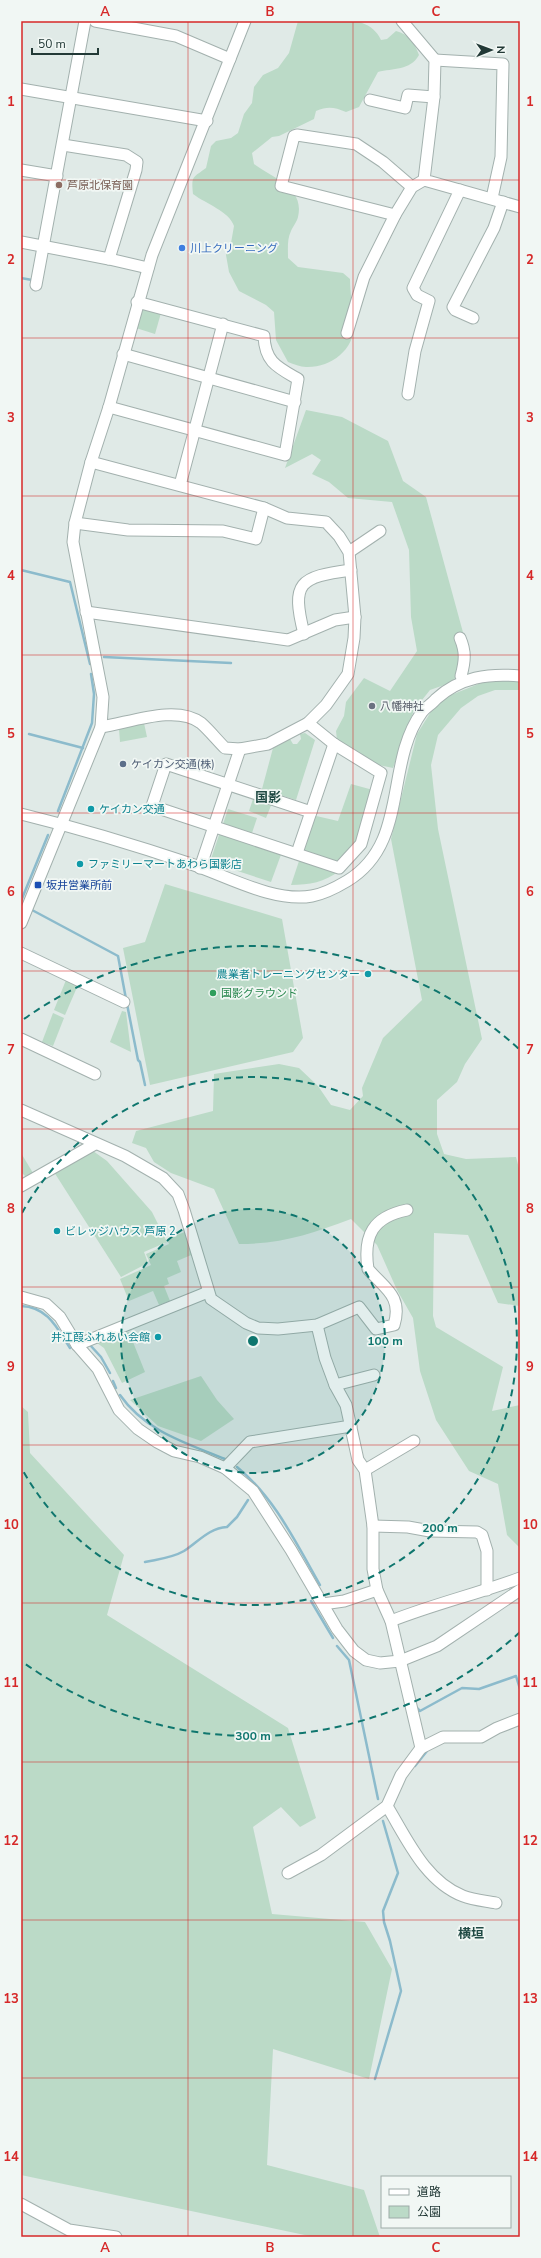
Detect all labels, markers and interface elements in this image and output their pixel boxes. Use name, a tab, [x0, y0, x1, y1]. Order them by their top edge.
text: A	[100, 3, 110, 21]
text: B	[266, 3, 275, 21]
text: C	[432, 3, 441, 21]
scale bar	[32, 30, 98, 56]
north arrow	[471, 30, 511, 70]
text: 50 m	[38, 36, 66, 52]
text: N	[493, 46, 508, 54]
text: 1	[7, 93, 15, 111]
text: 1	[526, 93, 534, 111]
place label: 芦原北保育園	[67, 178, 133, 193]
marker: 芦原北保育園	[54, 180, 64, 190]
place label: 川上クリーニング	[190, 241, 278, 256]
marker: 川上クリーニング	[177, 243, 187, 253]
text: 2	[7, 251, 15, 269]
text: 2	[526, 251, 534, 269]
text: 3	[7, 409, 15, 427]
text: 3	[526, 409, 534, 427]
text: 4	[7, 567, 15, 585]
text: 4	[526, 567, 534, 585]
place label: 八幡神社	[380, 699, 424, 714]
marker: 八幡神社	[367, 701, 377, 711]
text: 5	[7, 725, 15, 743]
text: 5	[526, 725, 534, 743]
place label: ケイカン交通(株)	[131, 757, 215, 772]
marker: ケイカン交通(株)	[118, 759, 128, 769]
district label: 国影	[255, 789, 281, 807]
place label: ケイカン交通	[99, 802, 165, 817]
marker: ケイカン交通	[86, 804, 96, 814]
place label: ファミリーマートあわら国影店	[88, 857, 242, 872]
marker: ファミリーマートあわら国影店	[75, 859, 85, 869]
place label: 坂井営業所前	[46, 878, 112, 893]
marker: 坂井営業所前	[33, 880, 43, 890]
text: 6	[7, 883, 15, 901]
text: 6	[526, 883, 534, 901]
place label: 農業者トレーニングセンター	[217, 967, 360, 982]
marker: 農業者トレーニングセンター	[363, 969, 373, 979]
place label: 国影グラウンド	[221, 986, 298, 1001]
marker: 国影グラウンド	[208, 988, 218, 998]
text: 7	[7, 1041, 15, 1059]
text: 7	[526, 1041, 534, 1059]
text: 8	[7, 1200, 15, 1218]
text: 8	[526, 1200, 534, 1218]
place label: ビレッジハウス 芦原 2	[65, 1224, 176, 1239]
marker: ビレッジハウス 芦原 2	[52, 1226, 62, 1236]
place label: 井江葭ふれあい会館	[51, 1330, 150, 1345]
marker: 井江葭ふれあい会館	[153, 1332, 163, 1342]
text: 100 m	[367, 1333, 403, 1349]
centre of rings	[246, 1334, 260, 1348]
text: 9	[7, 1358, 15, 1376]
text: 9	[526, 1358, 534, 1376]
text: 10	[3, 1516, 19, 1534]
text: 10	[522, 1516, 538, 1534]
text: 200 m	[422, 1520, 458, 1536]
text: 11	[3, 1674, 19, 1692]
text: 11	[522, 1674, 538, 1692]
text: 300 m	[235, 1728, 271, 1744]
text: 12	[3, 1832, 19, 1850]
text: 12	[522, 1832, 538, 1850]
district label: 横垣	[458, 1925, 484, 1943]
text: 13	[3, 1990, 19, 2008]
text: 13	[522, 1990, 538, 2008]
text: 14	[3, 2148, 19, 2166]
text: 14	[522, 2148, 538, 2166]
legend	[381, 2176, 511, 2228]
text: 道路	[417, 2184, 441, 2200]
text: 公園	[417, 2204, 441, 2220]
text: A	[100, 2239, 110, 2257]
text: B	[266, 2239, 275, 2257]
text: C	[432, 2239, 441, 2257]

